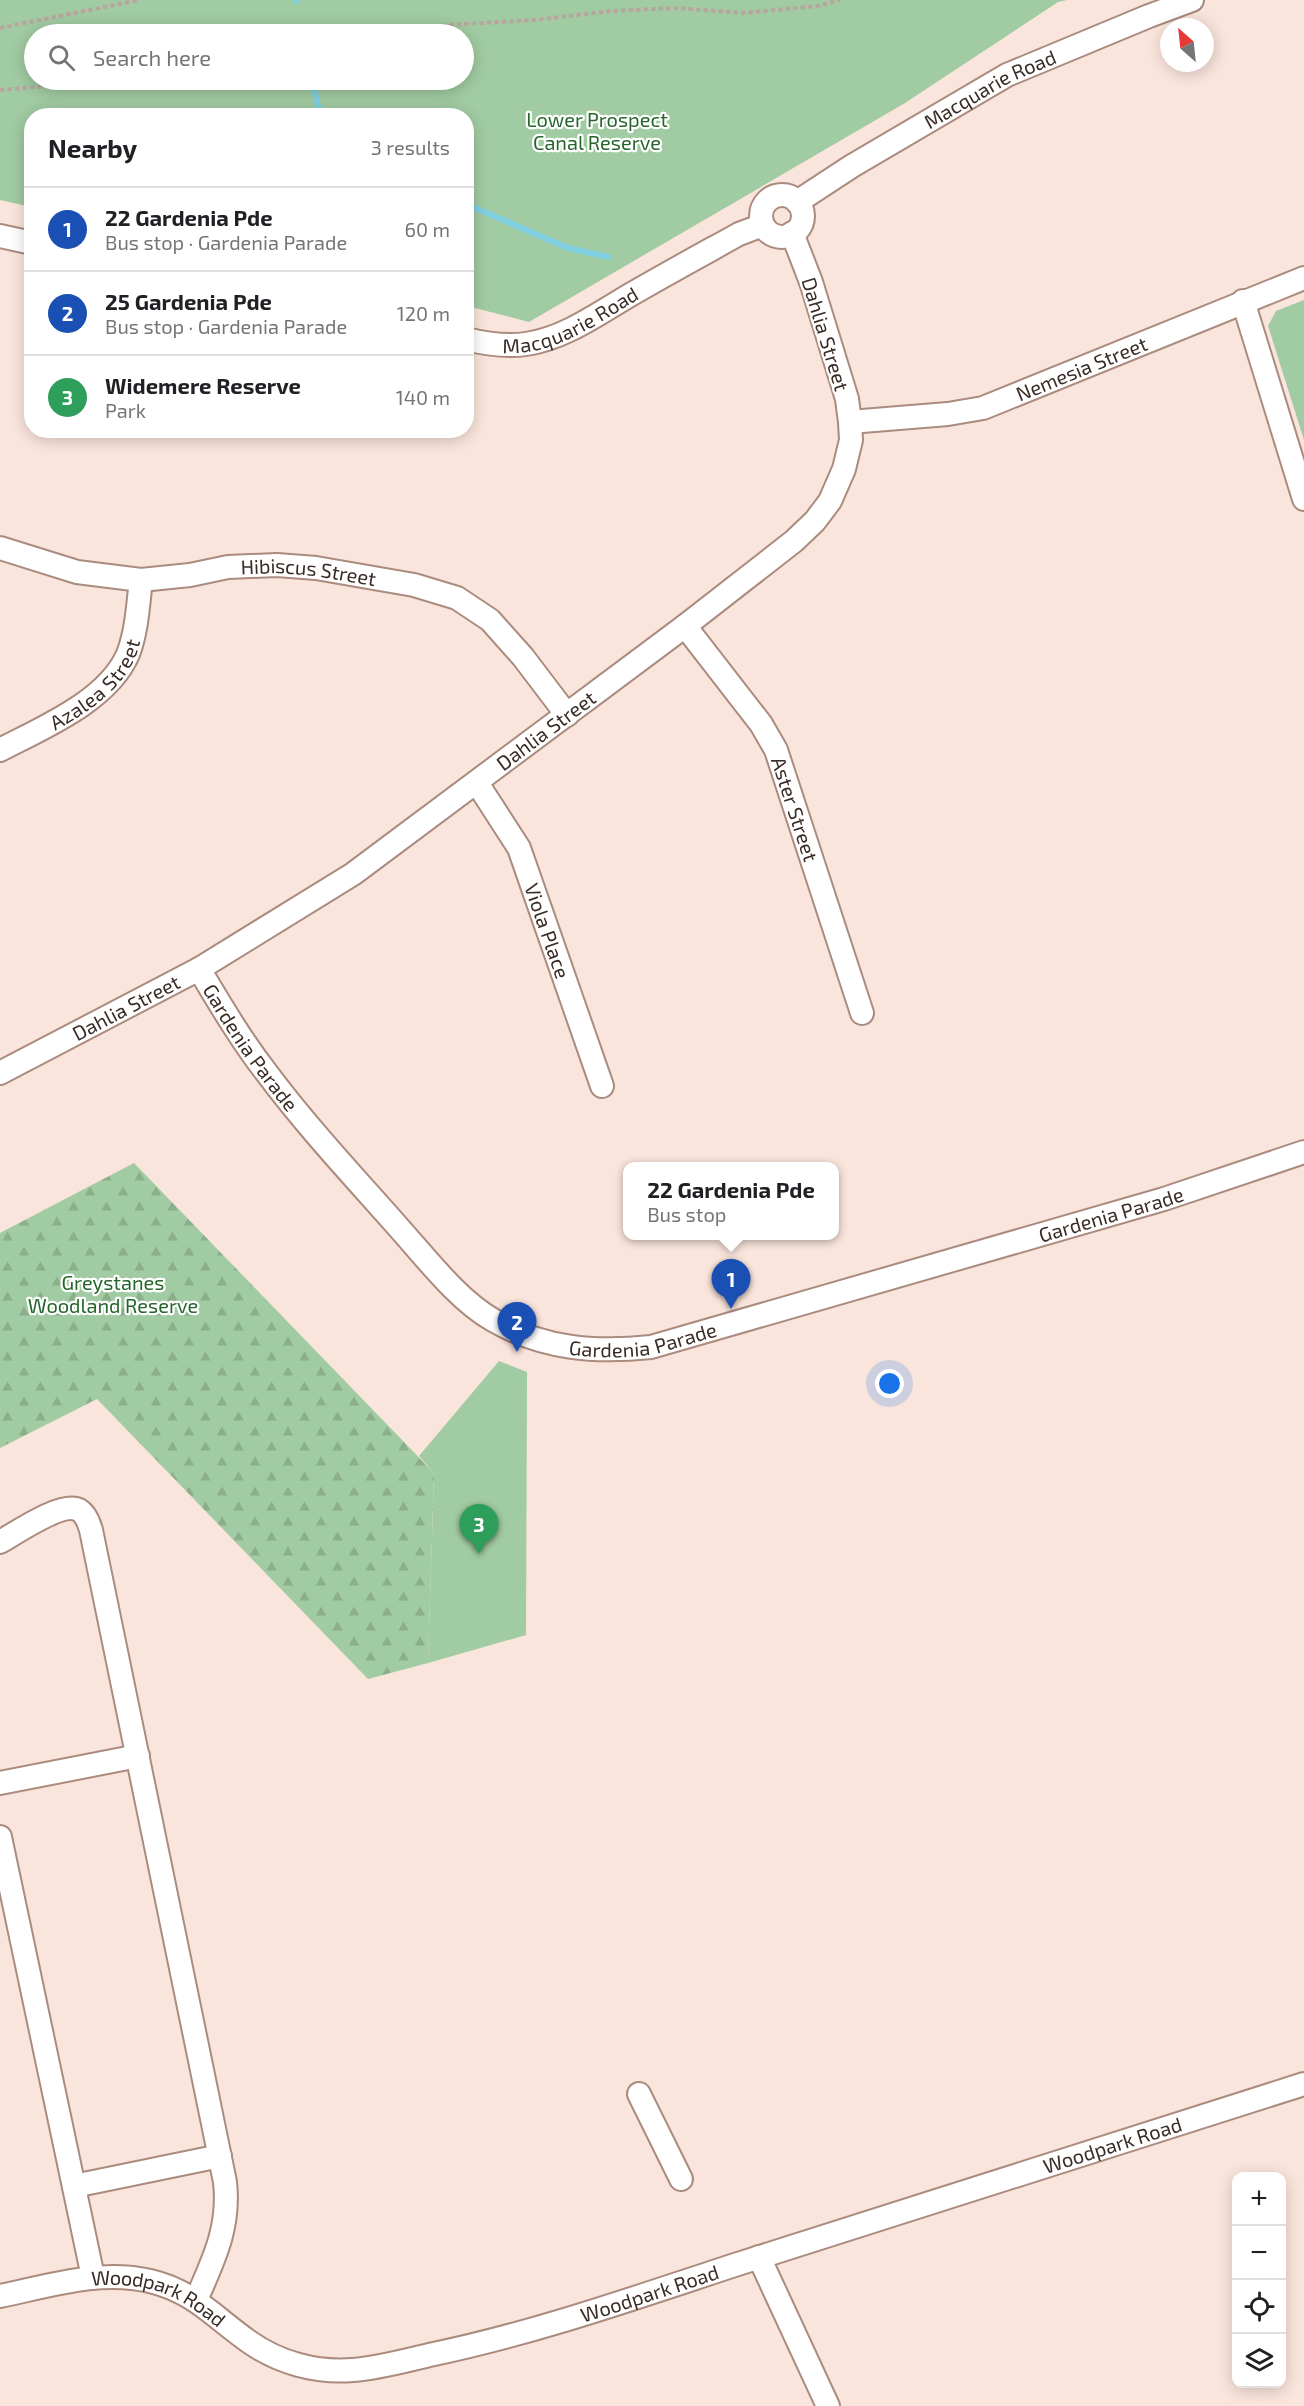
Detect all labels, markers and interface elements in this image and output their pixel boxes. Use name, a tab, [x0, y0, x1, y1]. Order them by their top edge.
north arrow	[1160, 18, 1214, 72]
search box	[24, 24, 474, 90]
icon: search	[45, 41, 78, 74]
text: Search here	[93, 44, 211, 70]
street label: Macquarie Road	[919, 44, 1059, 133]
park label: Lower Prospect Canal Reserve	[526, 107, 668, 154]
text: Nearby	[48, 132, 137, 163]
text: 3 results	[371, 135, 450, 159]
text: 22 Gardenia Pde	[105, 204, 273, 230]
text: 1	[63, 217, 72, 241]
text: 60 m	[405, 217, 450, 241]
text: Bus stop · Gardenia Parade	[105, 230, 347, 254]
street label: Dahlia Street	[797, 274, 855, 394]
street label: Macquarie Road	[502, 281, 642, 357]
text: 25 Gardenia Pde	[105, 288, 272, 314]
text: 2	[62, 301, 73, 325]
text: 120 m	[397, 301, 450, 325]
text: Bus stop · Gardenia Parade	[105, 314, 347, 338]
street label: Nemesia Street	[1012, 331, 1151, 405]
text: Widemere Reserve	[105, 372, 301, 398]
text: 3	[62, 385, 73, 409]
text: 140 m	[396, 385, 450, 409]
text: Park	[105, 398, 146, 422]
street label: Hibiscus Street	[240, 553, 378, 590]
street label: Azalea Street	[45, 636, 144, 734]
street label: Dahlia Street	[491, 685, 600, 775]
street label: Aster Street	[767, 754, 824, 865]
street label: Viola Place	[520, 880, 575, 981]
street label: Dahlia Street	[68, 969, 184, 1045]
street label: Gardenia Parade	[199, 979, 304, 1116]
popup	[623, 1162, 839, 1240]
text: 22 Gardenia Pde	[647, 1176, 815, 1202]
street label: Gardenia Parade	[1036, 1181, 1186, 1247]
text: Bus stop	[647, 1202, 726, 1226]
pin: 1	[712, 1260, 750, 1309]
park label: Greystanes Woodland Reserve	[28, 1270, 198, 1317]
pin: 2	[498, 1302, 536, 1352]
street label: Gardenia Parade	[568, 1317, 719, 1361]
your location	[875, 1369, 904, 1398]
pin: 3	[460, 1504, 498, 1554]
street label: Woodpark Road	[1040, 2112, 1185, 2178]
map controls	[1232, 2172, 1286, 2388]
button: +	[1232, 2172, 1286, 2226]
button: −	[1232, 2226, 1286, 2280]
street label: Woodpark Road	[577, 2259, 722, 2326]
street label: Woodpark Road	[90, 2265, 231, 2331]
button: locate	[1232, 2280, 1286, 2334]
button: layers	[1232, 2334, 1286, 2388]

